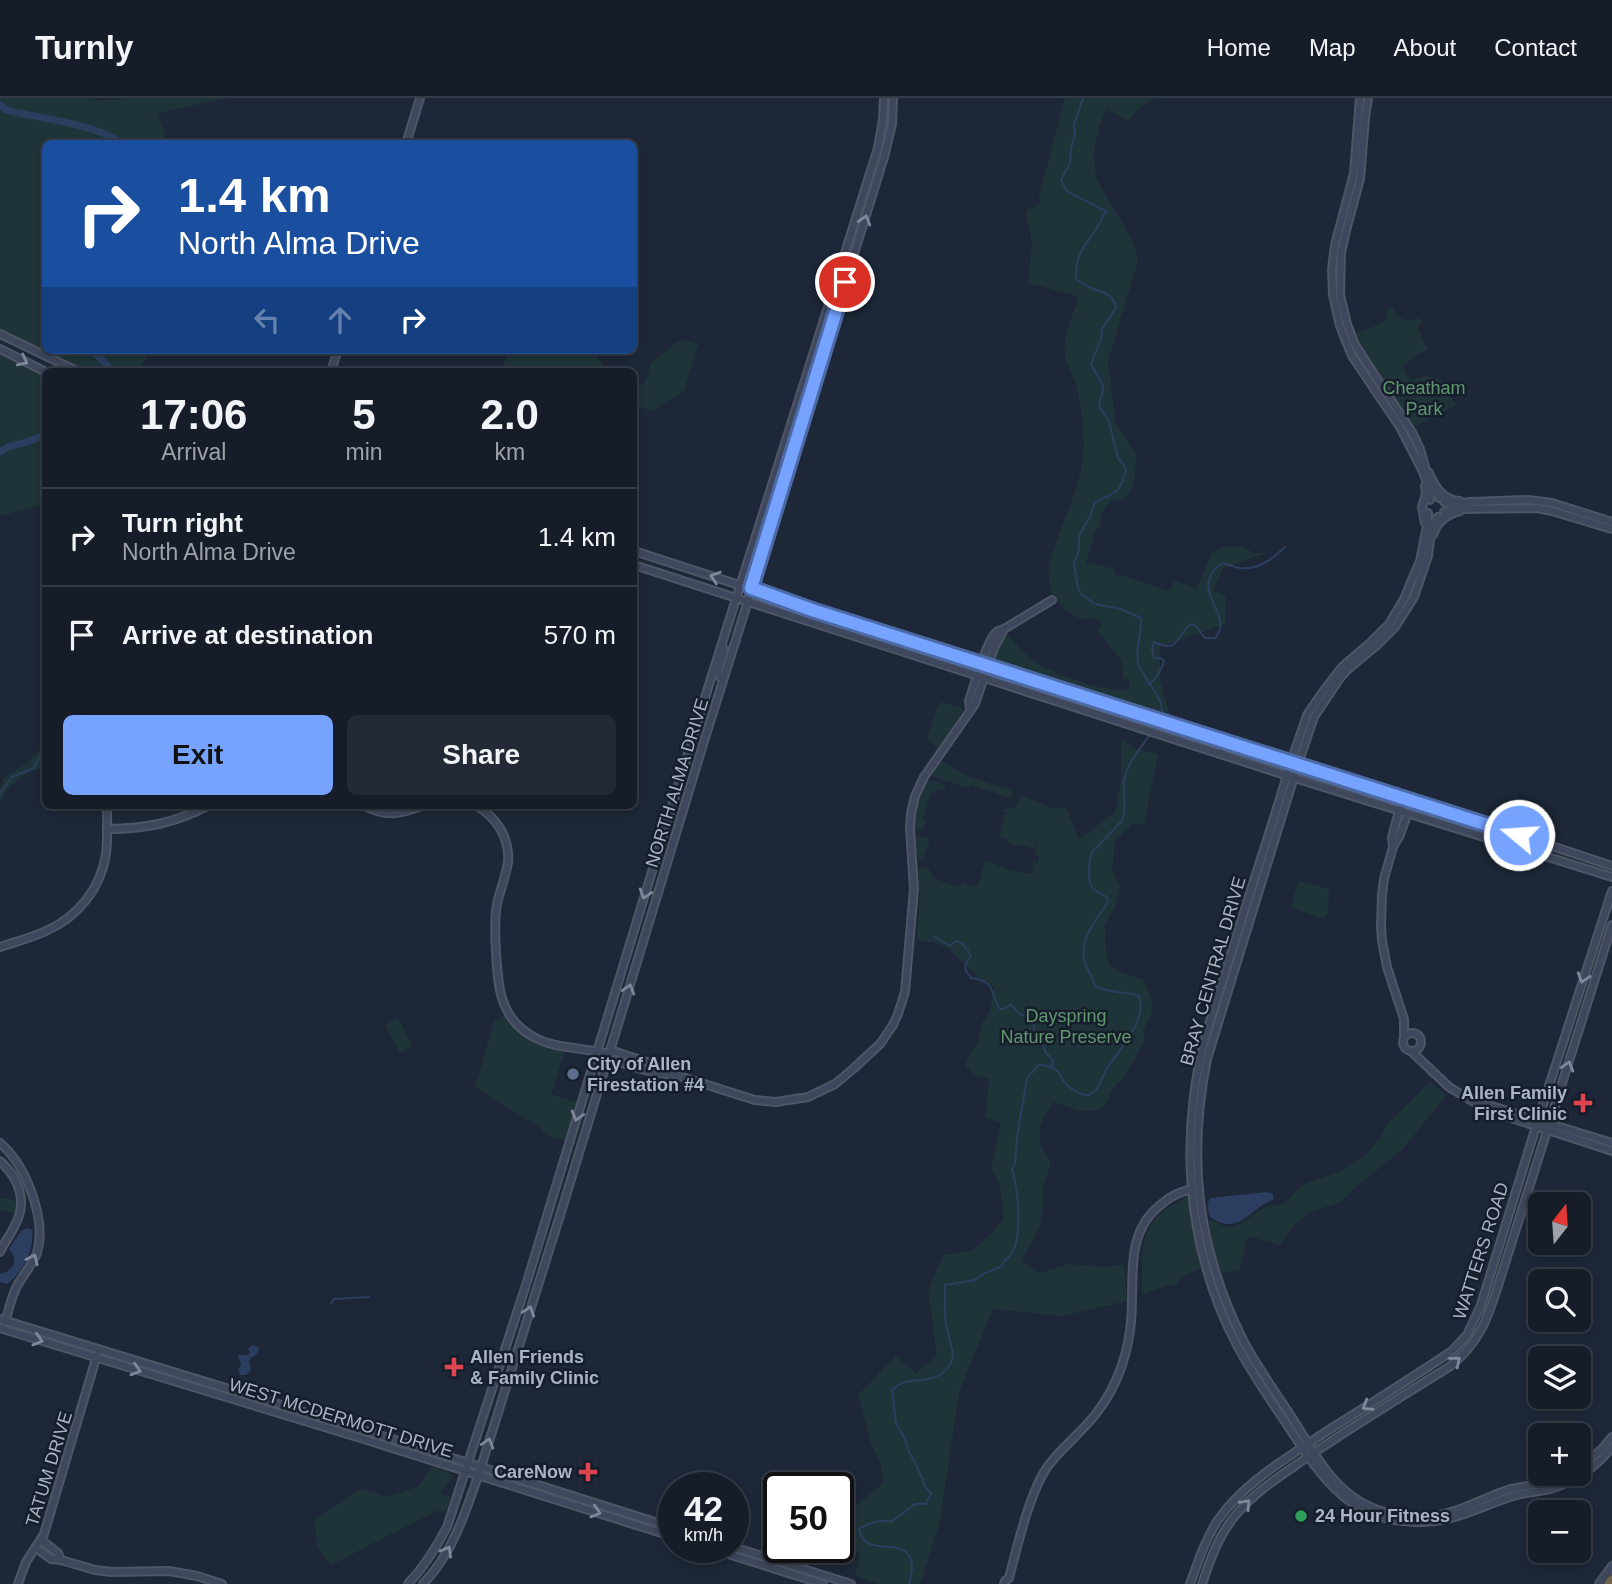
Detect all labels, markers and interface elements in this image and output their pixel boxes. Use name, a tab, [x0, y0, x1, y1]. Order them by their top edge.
text: Turnly	[35, 29, 133, 66]
text: Home	[1207, 34, 1271, 61]
text: Map	[1309, 34, 1356, 61]
text: About	[1394, 34, 1456, 61]
text: Contact	[1494, 34, 1577, 61]
icon: right	[63, 168, 154, 259]
text: 1.4 km	[178, 168, 331, 222]
one-way arrow	[856, 214, 871, 226]
text: North Alma Drive	[178, 225, 420, 261]
pin	[815, 252, 875, 312]
icon: arrive	[826, 263, 864, 301]
icon: left	[248, 301, 286, 339]
icon: ahead	[321, 301, 359, 339]
icon: right	[394, 301, 432, 339]
one-way arrow	[16, 353, 28, 366]
park label: Cheatham Park	[1382, 378, 1466, 419]
text: 17:06	[140, 391, 247, 438]
text: 5	[352, 391, 376, 438]
text: 2.0	[481, 391, 539, 438]
text: Arrival	[161, 439, 226, 465]
text: min	[345, 439, 383, 465]
text: km	[494, 439, 525, 465]
text: Turn right	[122, 508, 243, 538]
icon: right	[63, 518, 101, 556]
text: 1.4 km	[538, 522, 616, 552]
text: North Alma Drive	[122, 539, 296, 565]
one-way arrow	[709, 571, 721, 586]
icon: arrive	[63, 616, 101, 654]
text: Arrive at destination	[122, 620, 373, 650]
text: 570 m	[544, 620, 616, 650]
street label: NORTH ALMA DRIVE	[642, 696, 712, 870]
button: Exit	[63, 715, 333, 795]
button: Share	[347, 715, 616, 795]
position arrow	[1482, 798, 1556, 872]
street label: BRAY CENTRAL DRIVE	[1176, 874, 1250, 1068]
one-way arrow	[639, 887, 653, 900]
one-way arrow	[1577, 971, 1591, 984]
one-way arrow	[621, 983, 636, 995]
park label: Dayspring Nature Preserve	[1000, 1006, 1132, 1047]
place label: City of Allen Firestation #4	[587, 1054, 704, 1095]
one-way arrow	[1559, 1060, 1574, 1072]
marker: City of Allen Firestation #4	[565, 1066, 581, 1082]
place label: Allen Family First Clinic	[1461, 1083, 1567, 1124]
marker: Allen Family First Clinic	[1573, 1093, 1593, 1113]
one-way arrow	[571, 1110, 586, 1122]
street label: WATTERS ROAD	[1449, 1180, 1513, 1322]
north arrow	[1528, 1192, 1591, 1255]
map controls	[1528, 1192, 1591, 1563]
one-way arrow	[25, 1254, 39, 1266]
button: search	[1528, 1269, 1591, 1332]
one-way arrow	[521, 1306, 535, 1318]
one-way arrow	[32, 1331, 44, 1346]
button: layers	[1528, 1346, 1591, 1409]
place label: Allen Friends & Family Clinic	[470, 1347, 599, 1388]
marker: Allen Friends & Family Clinic	[444, 1357, 464, 1377]
one-way arrow	[1448, 1357, 1461, 1369]
one-way arrow	[130, 1361, 142, 1376]
street label: WEST MCDERMOTT DRIVE	[227, 1374, 455, 1462]
one-way arrow	[1361, 1398, 1374, 1411]
street label: TATUM DRIVE	[22, 1409, 76, 1529]
button: +	[1528, 1423, 1591, 1486]
one-way arrow	[479, 1437, 494, 1449]
place label: CareNow	[494, 1462, 573, 1482]
marker: CareNow	[578, 1462, 598, 1482]
speed limit sign: 50	[763, 1472, 854, 1563]
text: 42	[684, 1489, 723, 1528]
one-way arrow	[1237, 1499, 1250, 1512]
button: −	[1528, 1500, 1591, 1563]
one-way arrow	[590, 1504, 602, 1519]
place label: 24 Hour Fitness	[1315, 1506, 1450, 1526]
marker: 24 Hour Fitness	[1293, 1508, 1309, 1524]
text: km/h	[684, 1525, 723, 1545]
one-way arrow	[439, 1545, 452, 1558]

